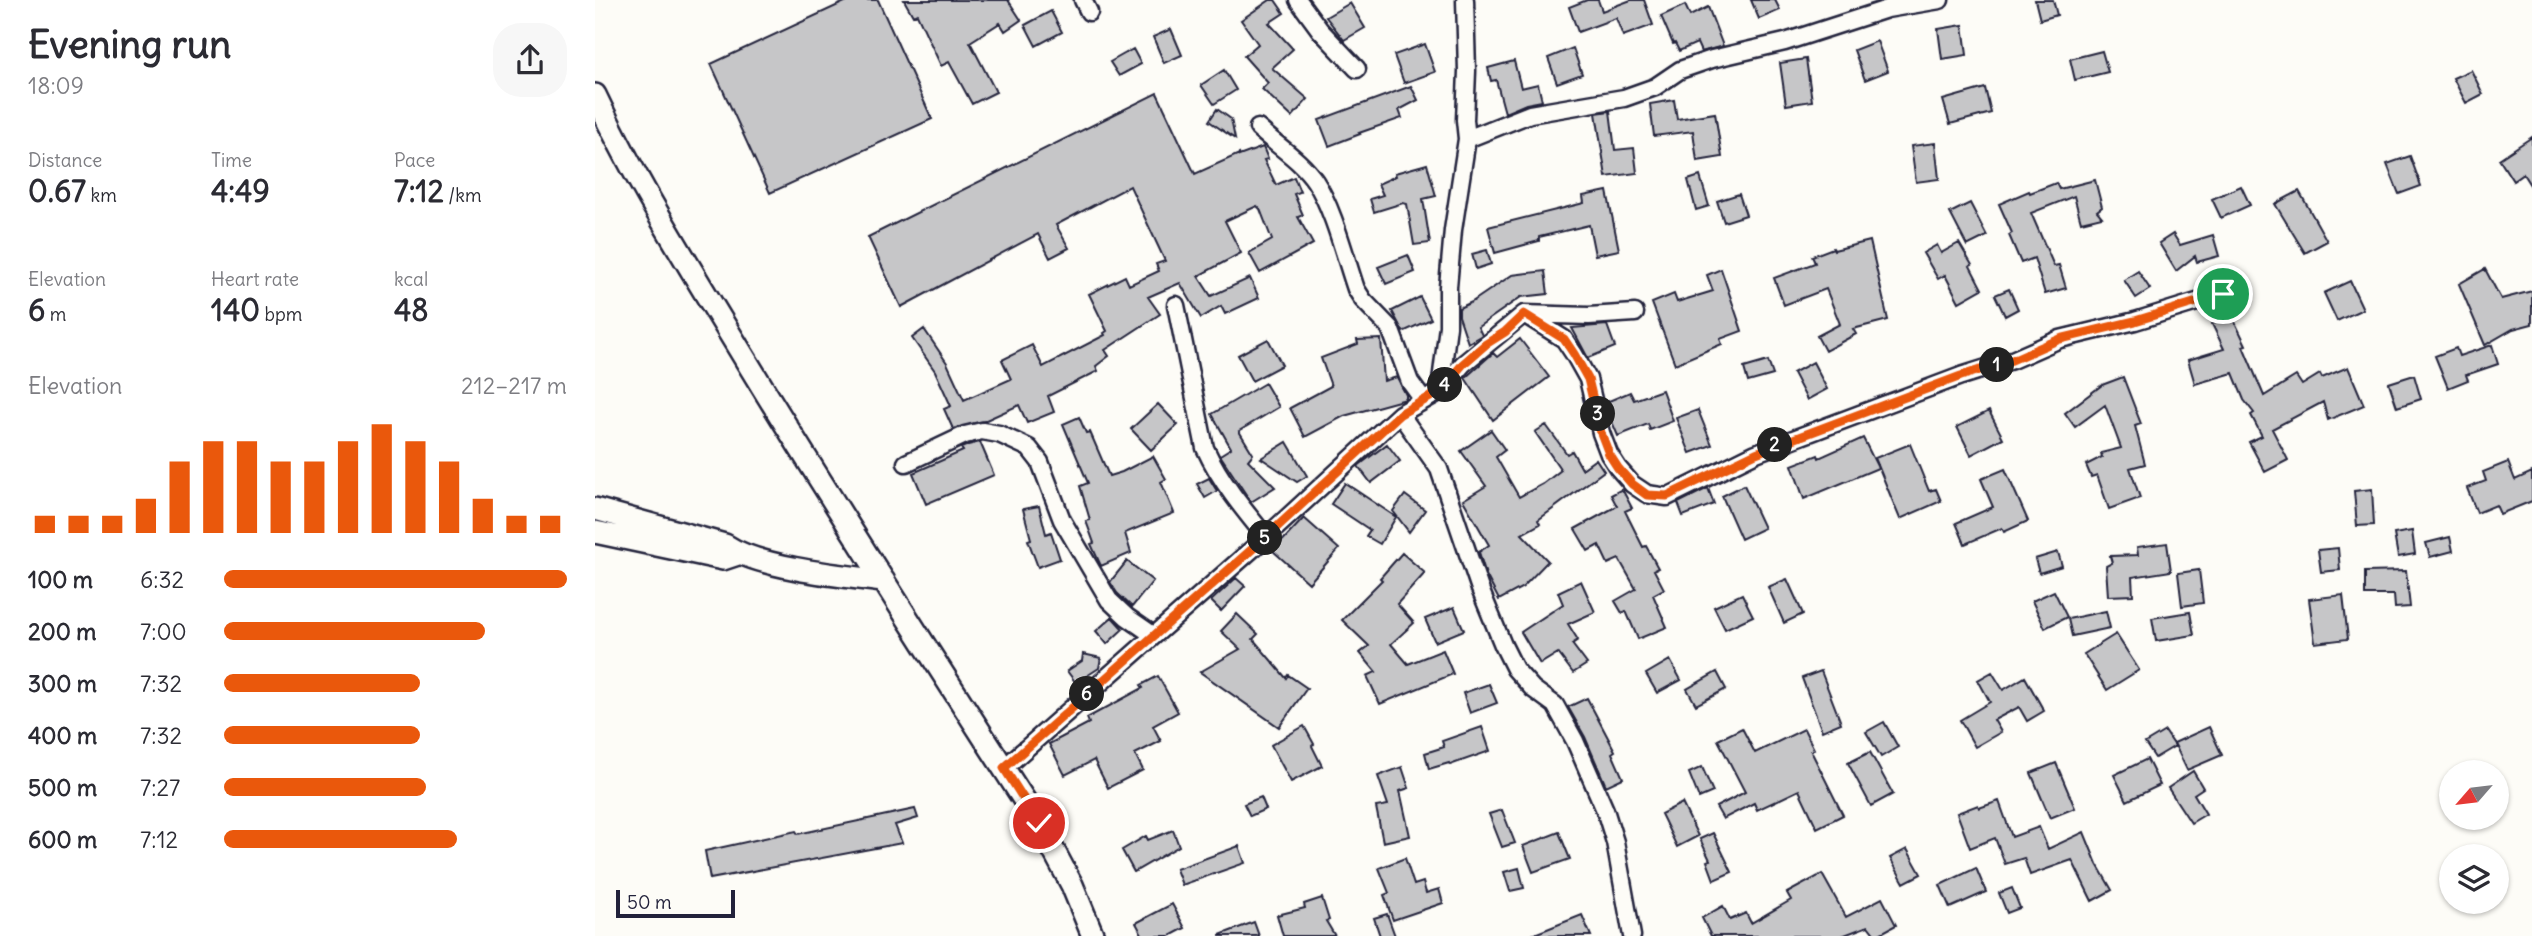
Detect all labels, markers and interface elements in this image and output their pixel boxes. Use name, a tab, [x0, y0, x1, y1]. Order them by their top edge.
text: Evening run	[28, 21, 231, 68]
button: share	[493, 23, 567, 97]
text: 18:09	[28, 71, 84, 100]
text: Distance	[28, 148, 102, 172]
text: Time	[211, 148, 252, 172]
text: Pace	[394, 148, 435, 172]
text: 0.67	[28, 172, 86, 210]
text: 4:49	[211, 172, 270, 210]
text: 7:12	[394, 172, 444, 210]
text: km	[86, 183, 117, 207]
text: /km	[444, 183, 482, 207]
pin	[2193, 264, 2253, 324]
text: Elevation	[28, 267, 106, 291]
text: Heart rate	[211, 267, 299, 291]
text: kcal	[394, 267, 428, 291]
icon: arrive	[2204, 275, 2242, 313]
text: 6	[28, 291, 45, 329]
text: 140	[211, 291, 260, 329]
text: 48	[394, 291, 429, 329]
text: m	[45, 302, 67, 326]
text: bpm	[260, 302, 303, 326]
pin: 1	[1979, 348, 2015, 382]
text: 1	[1993, 352, 2000, 376]
pin: 4	[1427, 368, 1463, 402]
text: Elevation	[28, 371, 122, 400]
text: 212–217 m	[461, 371, 567, 400]
text: 4	[1439, 372, 1450, 396]
pin: 3	[1581, 396, 1615, 432]
text: 3	[1592, 401, 1603, 425]
pin: 2	[1757, 428, 1793, 462]
text: 2	[1769, 432, 1780, 456]
pin: 5	[1247, 520, 1283, 556]
text: 5	[1259, 525, 1270, 549]
text: 100 m	[28, 565, 93, 594]
text: 6:32	[140, 565, 184, 594]
text: 200 m	[28, 617, 97, 646]
text: 7:00	[140, 617, 187, 646]
text: 300 m	[28, 669, 97, 698]
text: 7:32	[140, 669, 182, 698]
pin: 6	[1070, 676, 1105, 712]
text: 6	[1081, 681, 1092, 705]
text: 400 m	[28, 721, 97, 750]
text: 7:32	[140, 721, 182, 750]
north arrow	[2439, 760, 2509, 830]
map controls	[2439, 760, 2509, 914]
text: 500 m	[28, 773, 97, 802]
text: 7:27	[140, 773, 180, 802]
pin	[1009, 793, 1069, 853]
icon: check	[1020, 804, 1058, 842]
text: 600 m	[28, 825, 97, 854]
text: 7:12	[140, 825, 178, 854]
button: layers	[2439, 844, 2509, 914]
scale bar	[616, 887, 735, 919]
text: 50 m	[627, 890, 672, 914]

